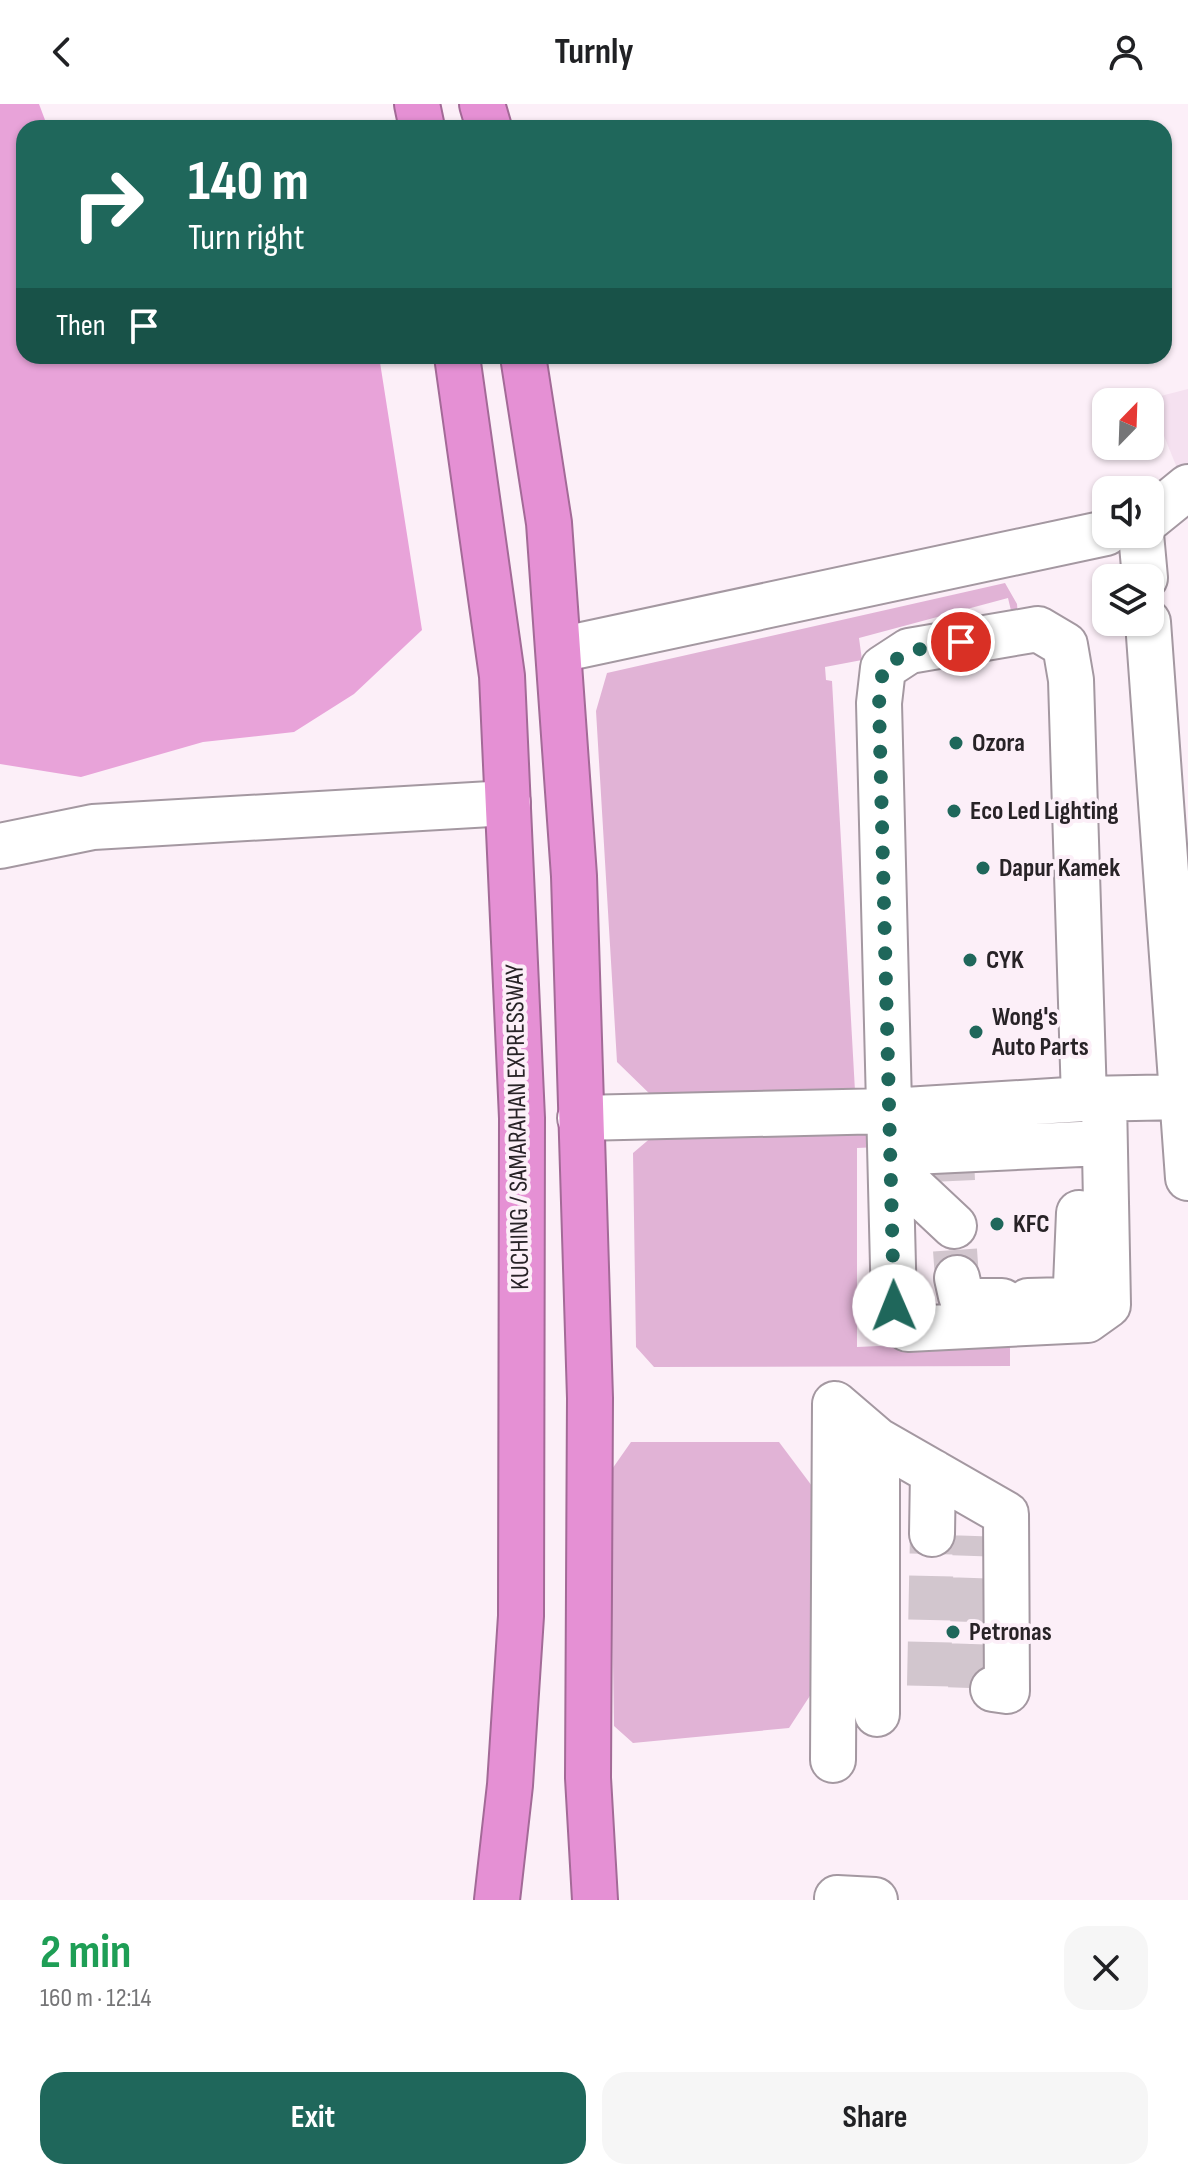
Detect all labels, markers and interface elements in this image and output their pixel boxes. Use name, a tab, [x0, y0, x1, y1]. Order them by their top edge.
icon: back	[40, 30, 84, 74]
icon: person	[1104, 30, 1148, 74]
text: Turnly	[555, 31, 633, 74]
text: 140 m	[188, 149, 309, 216]
icon: right	[56, 152, 160, 256]
text: Turn right	[188, 217, 305, 260]
icon: arrive	[122, 304, 166, 348]
text: Then	[56, 308, 106, 344]
north arrow	[1092, 388, 1164, 460]
map controls	[1092, 388, 1164, 636]
button: sound	[1092, 476, 1164, 548]
button: layers	[1092, 564, 1164, 636]
pin	[927, 608, 995, 676]
icon: arrive	[939, 620, 983, 664]
place label: Ozora	[972, 728, 1025, 759]
marker: Ozora	[947, 734, 965, 752]
place label: Eco Led Lighting	[970, 796, 1119, 827]
marker: Eco Led Lighting	[945, 802, 963, 820]
place label: Dapur Kamek	[999, 853, 1120, 884]
marker: Dapur Kamek	[974, 859, 992, 877]
place label: CYK	[986, 945, 1024, 976]
marker: CYK	[961, 951, 979, 969]
street label: KUCHING / SAMARAHAN EXPRESSWAY	[500, 964, 536, 1290]
place label: Wong's Auto Parts	[991, 1002, 1089, 1063]
marker: Wong's Auto Parts	[967, 1023, 985, 1041]
place label: KFC	[1013, 1209, 1050, 1240]
marker: KFC	[988, 1215, 1006, 1233]
position arrow	[852, 1264, 936, 1348]
place label: Petronas	[969, 1617, 1052, 1648]
marker: Petronas	[944, 1623, 962, 1641]
text: 2 min	[40, 1924, 131, 1981]
button: close	[1064, 1926, 1148, 2010]
text: 160 m · 12:14	[40, 1983, 151, 2014]
button: Exit	[40, 2072, 586, 2164]
button: Share	[602, 2072, 1148, 2164]

